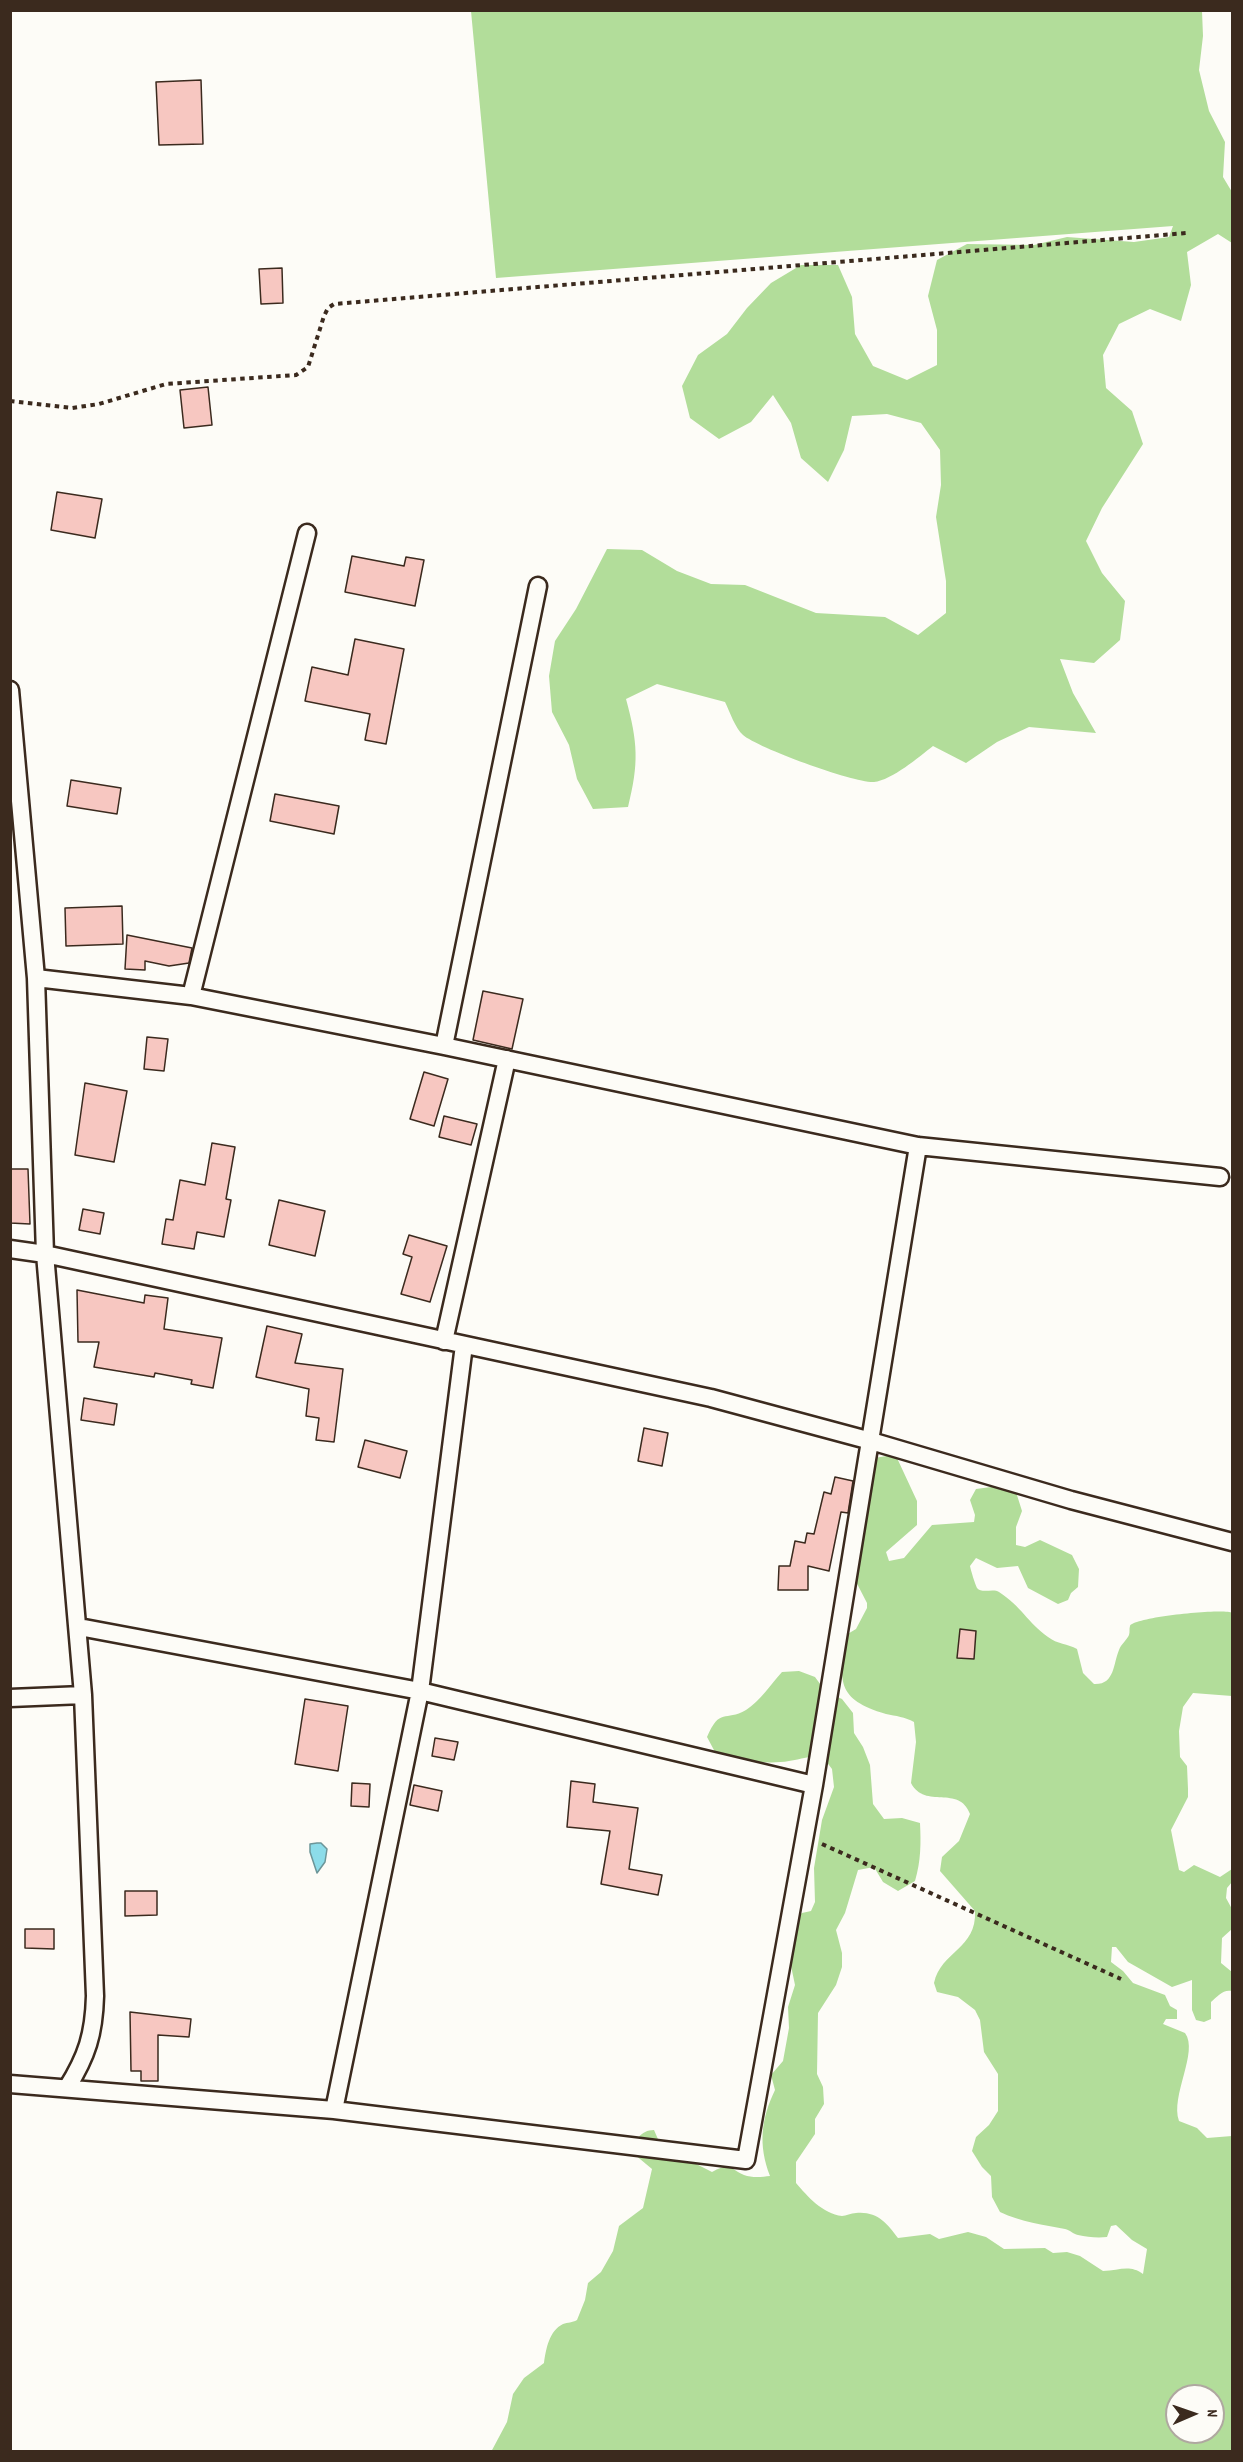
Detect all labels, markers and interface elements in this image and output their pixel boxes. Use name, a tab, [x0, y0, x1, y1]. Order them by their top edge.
north arrow	[1165, 2384, 1225, 2444]
text: N	[1200, 2409, 1223, 2418]

